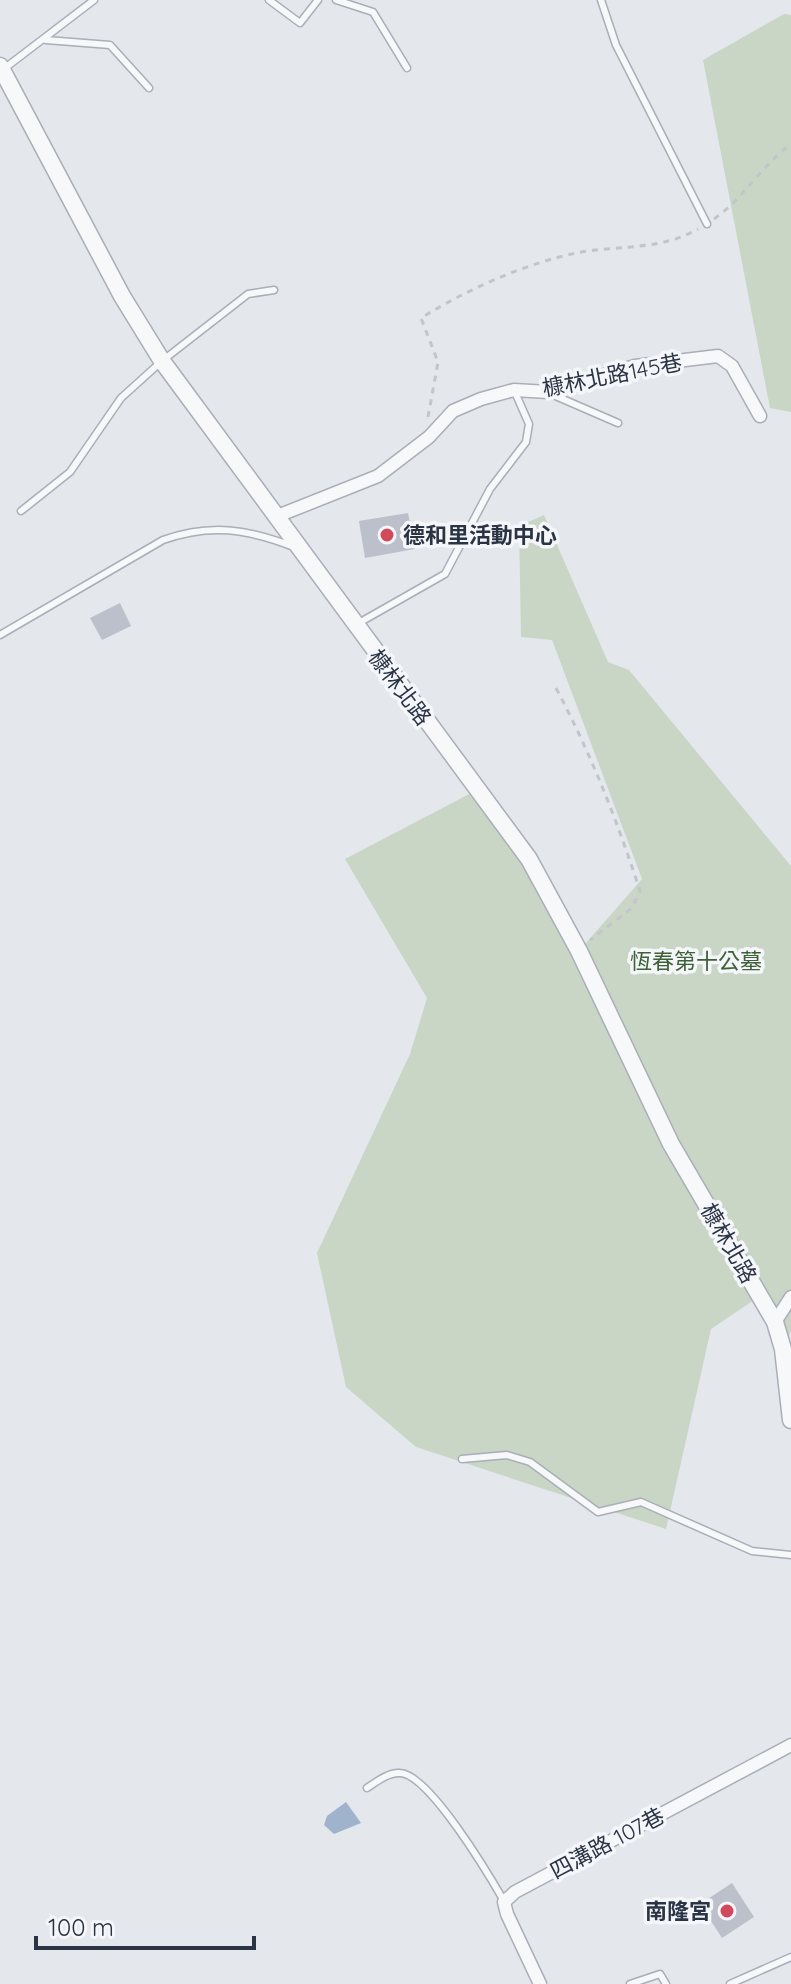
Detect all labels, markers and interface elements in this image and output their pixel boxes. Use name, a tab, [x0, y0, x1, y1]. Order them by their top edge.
street label: 槺林北路145巷	[540, 348, 684, 402]
place label: 德和里活動中心	[403, 521, 557, 549]
marker: 德和里活動中心	[378, 526, 396, 544]
street label: 槺林北路	[362, 643, 438, 731]
park label: 恆春第十公墓	[630, 947, 762, 975]
street label: 槺林北路	[695, 1198, 763, 1288]
street label: 四溝路 107巷	[545, 1801, 669, 1885]
place label: 南隆宮	[645, 1897, 711, 1925]
scale bar	[36, 1900, 254, 1950]
marker: 南隆宮	[718, 1902, 736, 1920]
text: 100 m	[48, 1912, 114, 1942]

